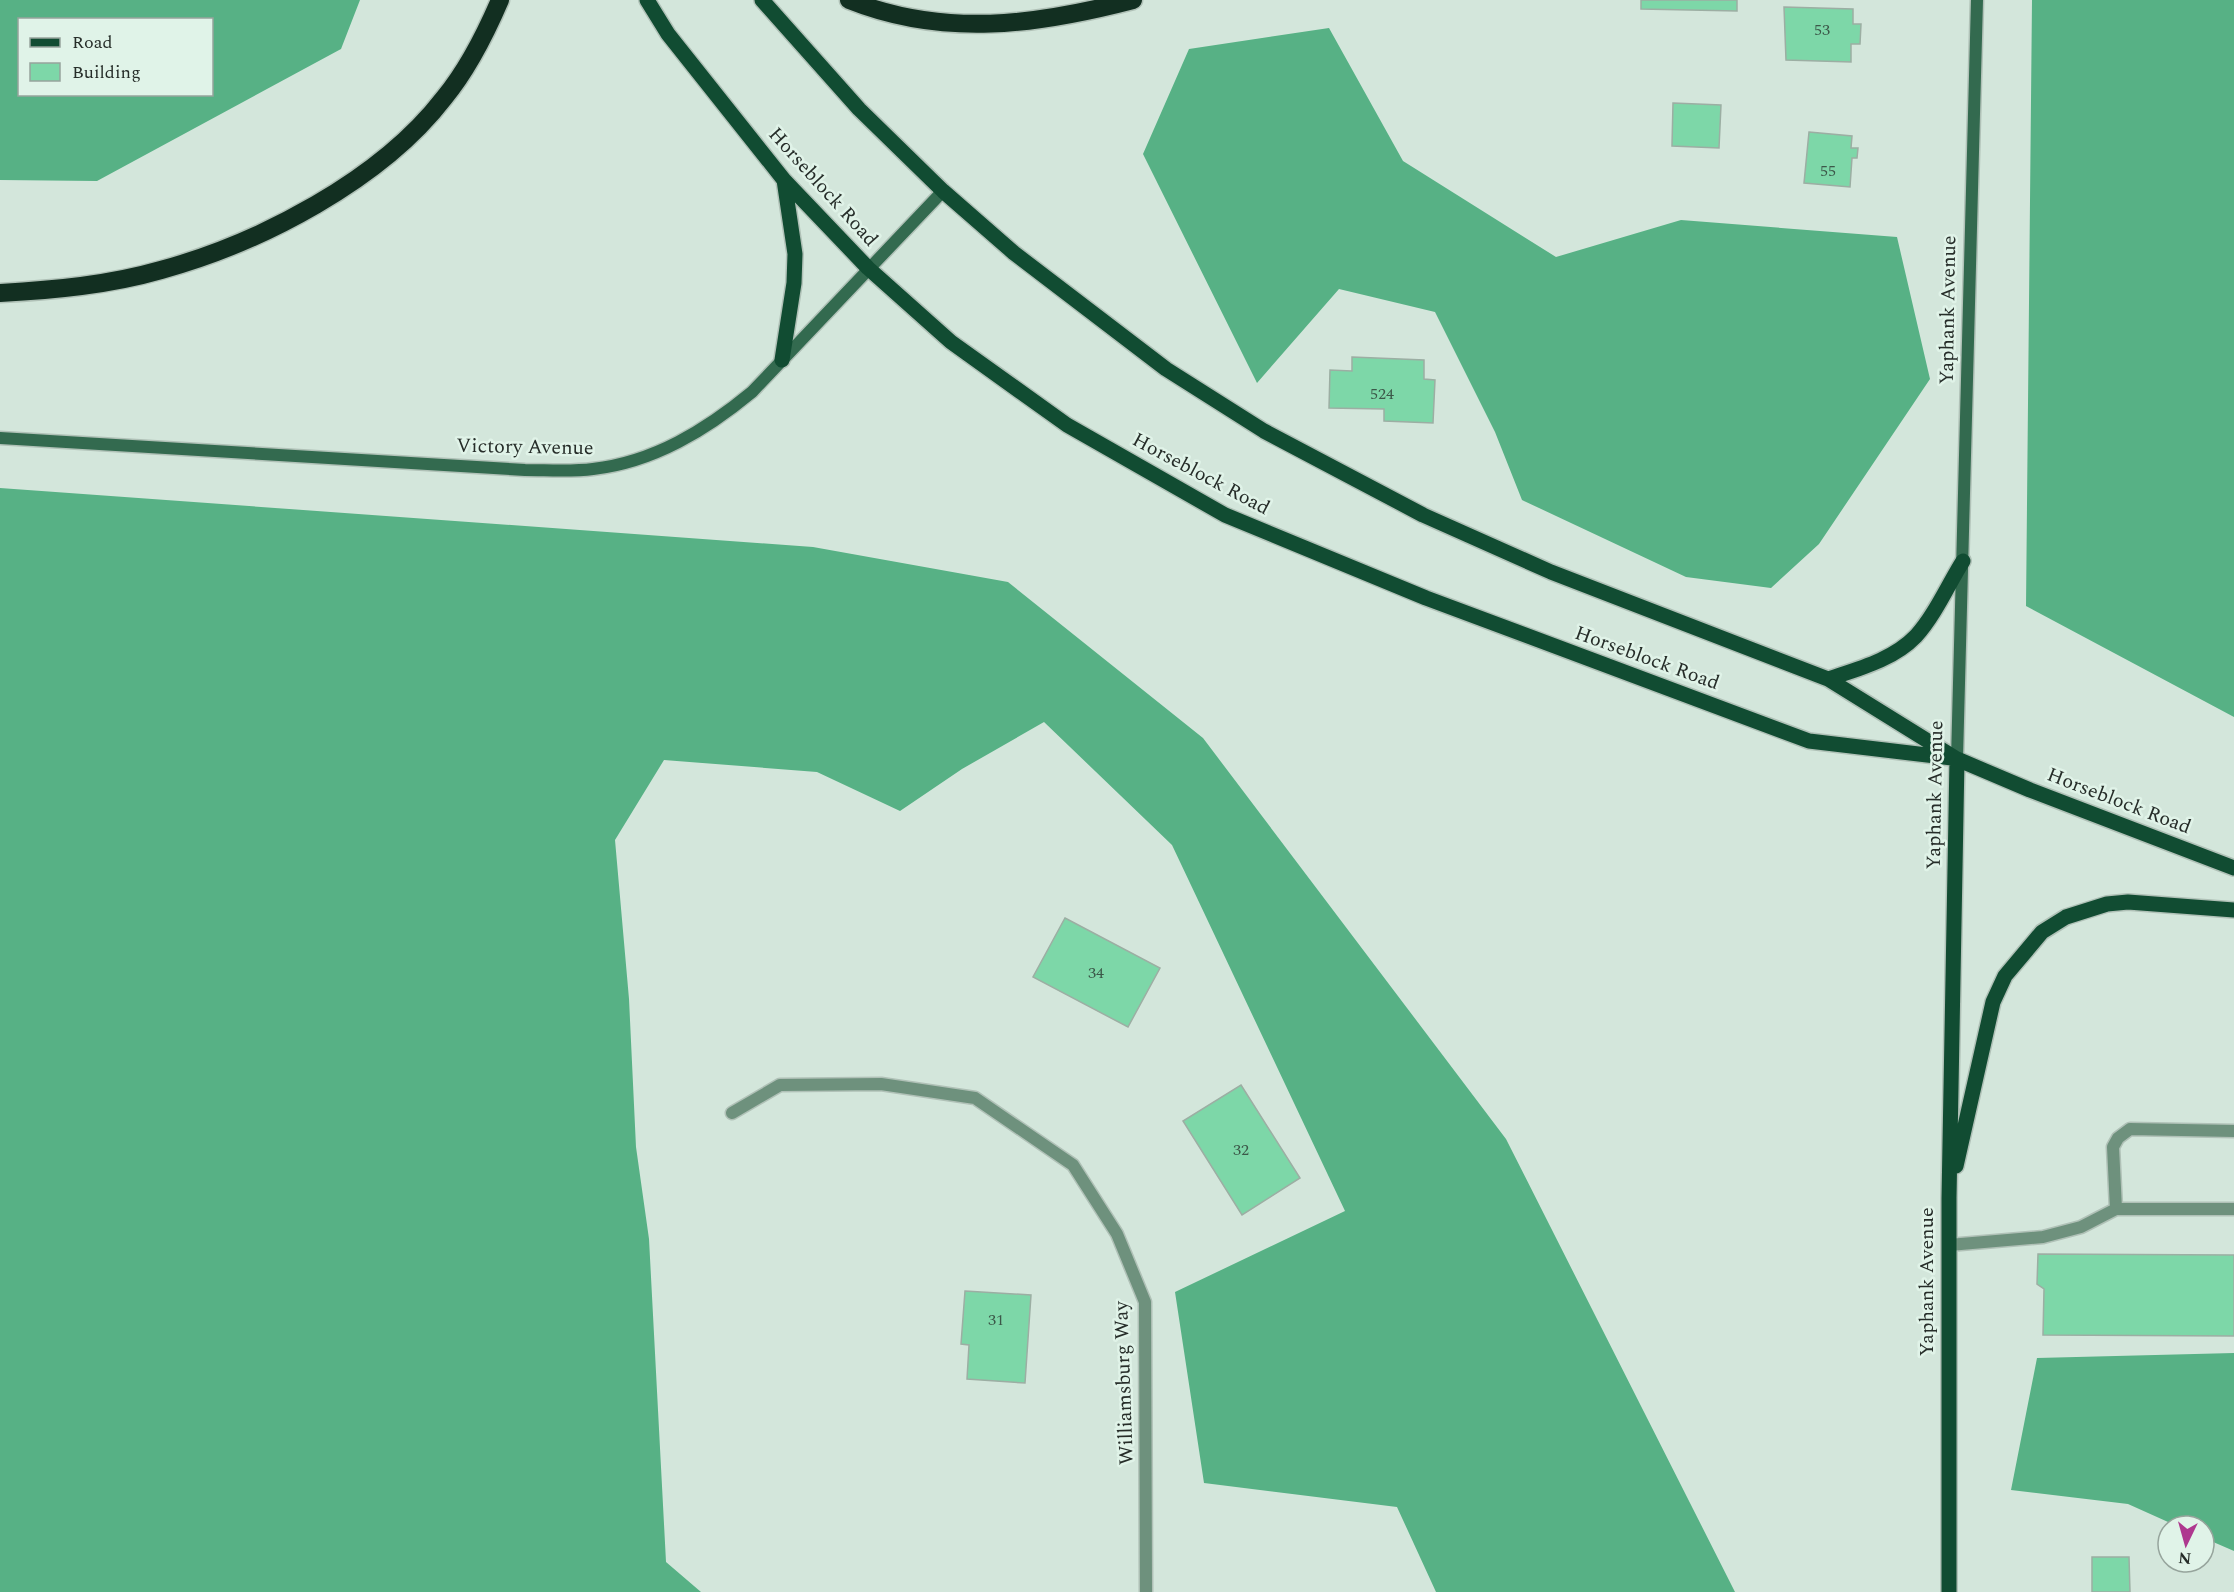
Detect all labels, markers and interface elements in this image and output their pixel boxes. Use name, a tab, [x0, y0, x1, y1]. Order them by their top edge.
legend	[18, 18, 213, 96]
house number: 53	[1814, 18, 1830, 42]
text: Road	[72, 29, 113, 56]
text: Building	[72, 59, 141, 86]
street label: Horseblock Road	[761, 120, 885, 254]
house number: 55	[1820, 159, 1836, 183]
street label: Yaphank Avenue	[1932, 235, 1964, 385]
house number: 524	[1370, 382, 1394, 406]
street label: Horseblock Road	[1127, 425, 1275, 523]
street label: Victory Avenue	[456, 431, 594, 463]
street label: Horseblock Road	[1570, 618, 1724, 698]
street label: Yaphank Avenue	[1919, 720, 1951, 870]
street label: Horseblock Road	[2043, 760, 2195, 842]
house number: 34	[1088, 961, 1104, 985]
house number: 32	[1233, 1138, 1249, 1162]
street label: Yaphank Avenue	[1912, 1207, 1942, 1357]
street label: Williamsburg Way	[1106, 1299, 1142, 1465]
house number: 31	[988, 1308, 1004, 1332]
north arrow	[2156, 1514, 2216, 1574]
text: N	[2177, 1545, 2192, 1570]

